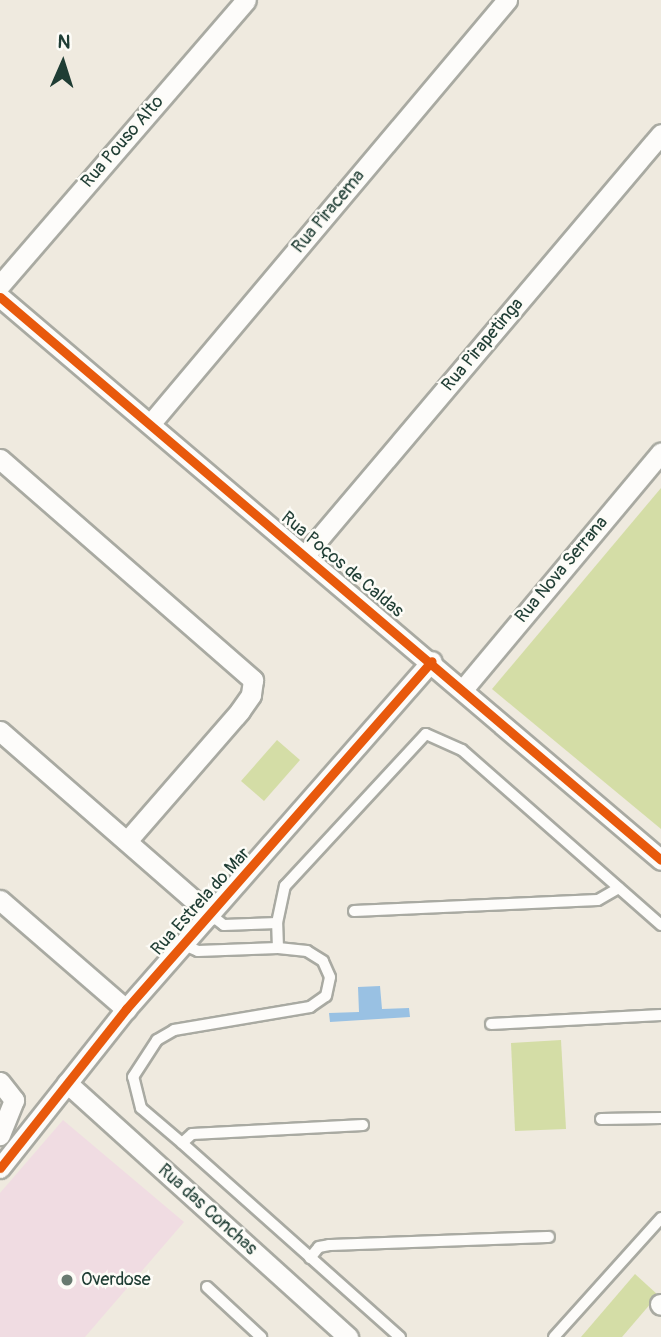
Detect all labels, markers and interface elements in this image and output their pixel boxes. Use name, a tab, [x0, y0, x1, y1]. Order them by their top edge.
north arrow	[28, 28, 98, 98]
text: N	[57, 30, 71, 54]
street label: Rua Pouso Alto	[77, 92, 169, 192]
street label: Rua Piracema	[288, 166, 370, 258]
street label: Rua Pirapetinga	[438, 294, 528, 396]
street label: Rua Poços de Caldas	[276, 508, 408, 622]
street label: Rua Nova Serrana	[511, 512, 613, 628]
street label: Rua Estrela do Mar	[147, 844, 255, 960]
street label: Rua das Conchas	[153, 1160, 261, 1260]
place label: Overdose	[81, 1269, 151, 1291]
marker: Overdose	[59, 1272, 75, 1288]

